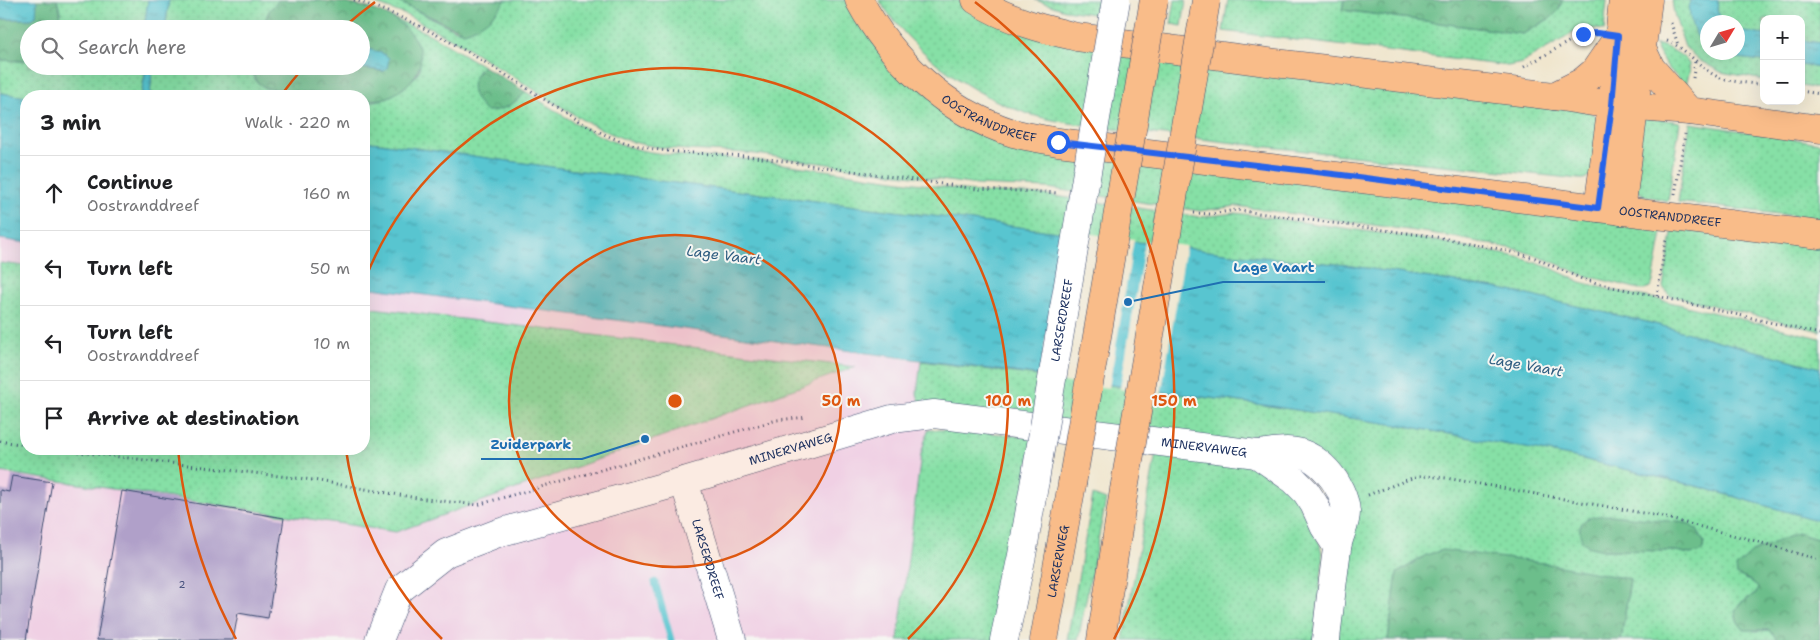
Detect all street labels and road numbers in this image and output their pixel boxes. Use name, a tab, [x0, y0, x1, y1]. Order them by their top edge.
street label: OOSTRANDDREEF	[938, 91, 1038, 146]
street label: OOSTRANDDREEF	[1618, 203, 1722, 231]
street label: LARSERDREEF	[1047, 277, 1077, 363]
street label: MINERVAWEG	[747, 429, 835, 469]
street label: MINERVAWEG	[1160, 434, 1248, 461]
street label: LARSERDREEF	[688, 517, 728, 602]
street label: LARSERWEG	[1044, 524, 1072, 599]

